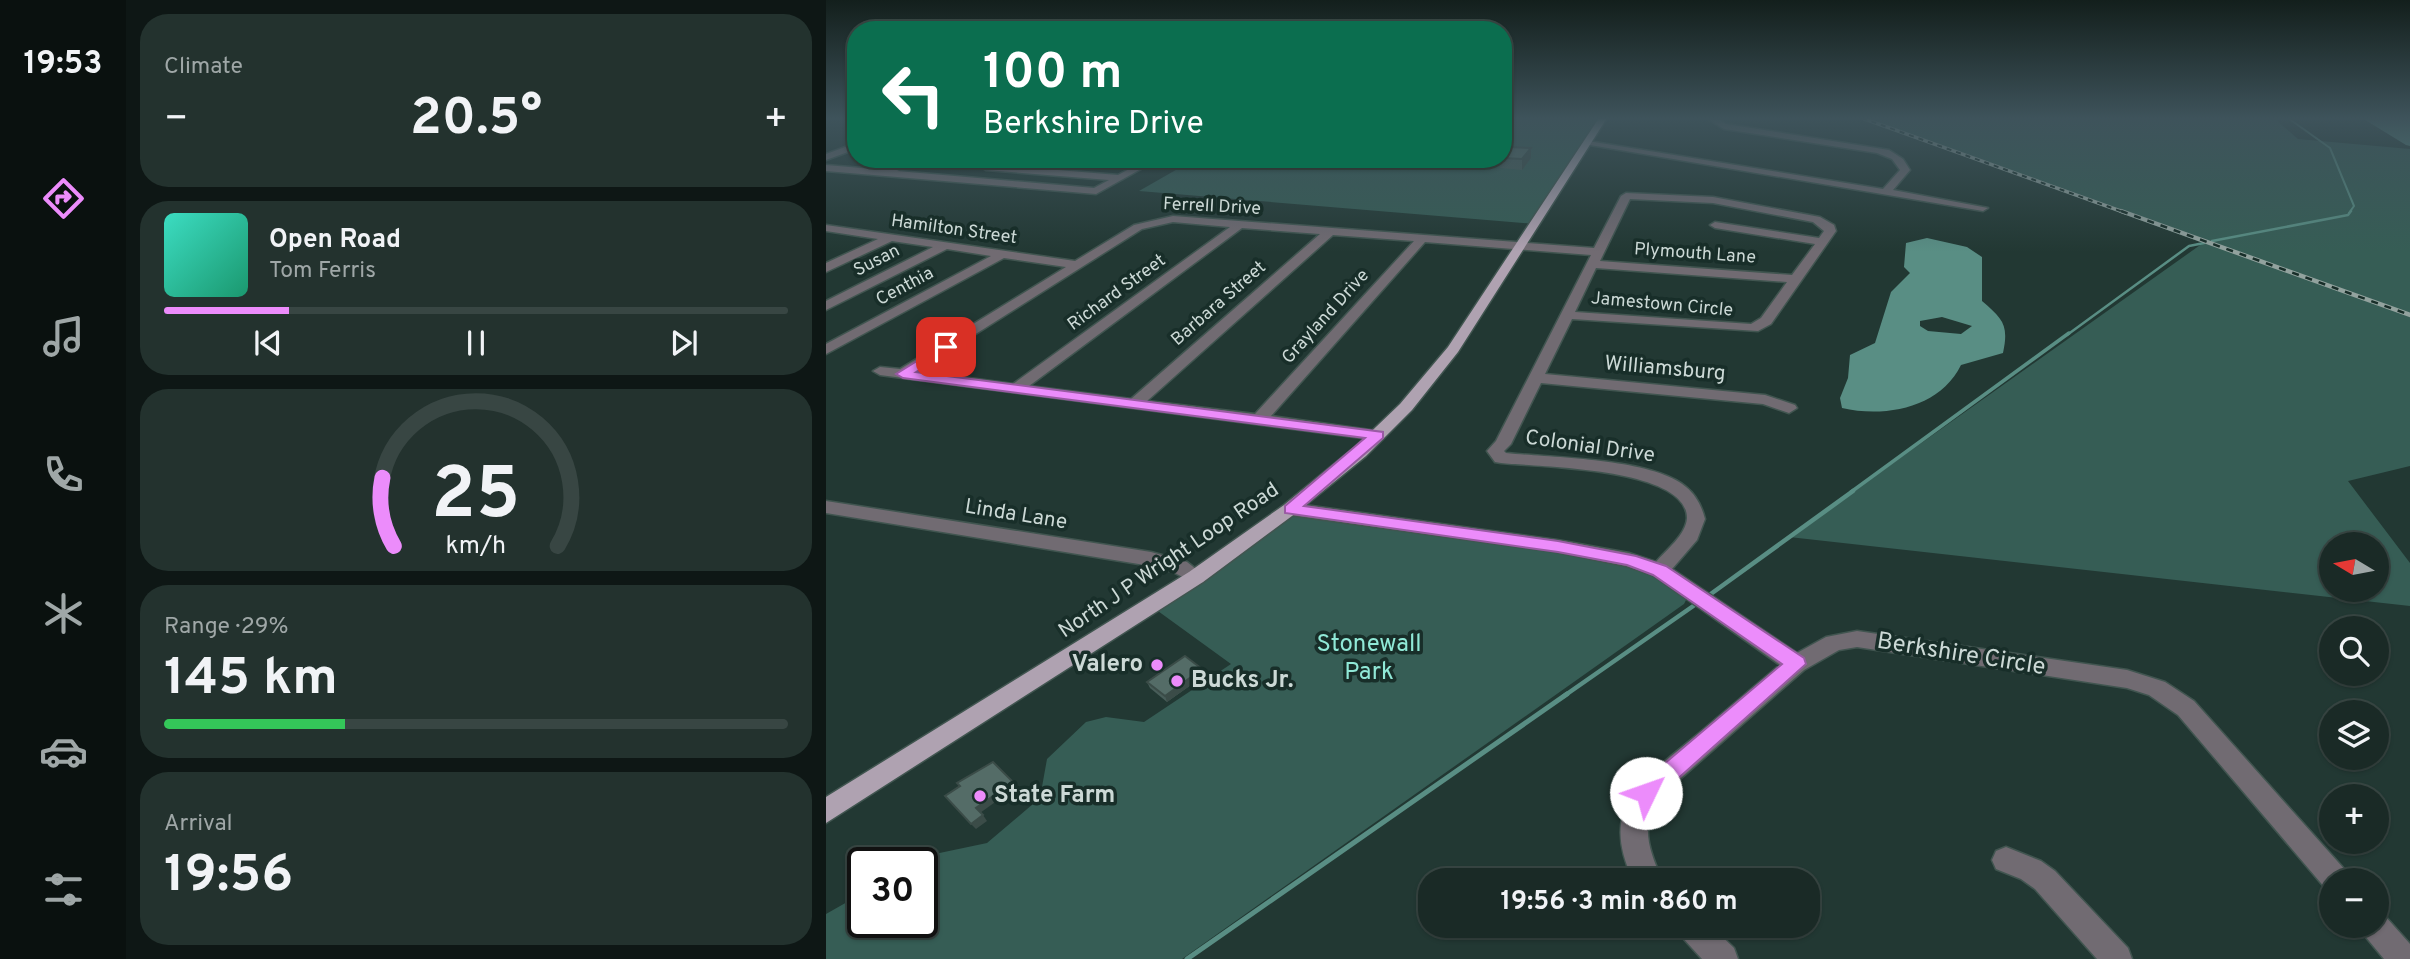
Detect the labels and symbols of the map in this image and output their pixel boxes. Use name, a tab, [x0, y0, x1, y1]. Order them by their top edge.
street label: Ferrell Drive	[1162, 193, 1262, 221]
street label: Hamilton Street	[890, 210, 1018, 250]
street label: Plymouth Lane	[1633, 238, 1757, 270]
street label: Susan	[850, 240, 904, 282]
street label: Richard Street	[1063, 250, 1171, 336]
street label: Barbara Street	[1167, 256, 1271, 352]
street label: Centhia	[872, 262, 938, 312]
street label: Grayland Drive	[1277, 265, 1375, 369]
street label: Jamestown Circle	[1590, 287, 1734, 323]
pin	[916, 317, 976, 377]
street label: Williamsburg	[1603, 350, 1727, 388]
street label: Colonial Drive	[1523, 425, 1657, 469]
street label: North J P Wright Loop Road	[1054, 477, 1284, 645]
street label: Linda Lane	[963, 494, 1069, 536]
north arrow	[2319, 532, 2389, 602]
street label: Berkshire Circle	[1875, 627, 2047, 683]
park label: Stonewall Park	[1317, 630, 1421, 688]
place label: Valero	[1072, 650, 1143, 680]
marker: Valero	[1149, 657, 1165, 673]
place label: Bucks Jr.	[1191, 666, 1294, 696]
marker: Bucks Jr.	[1169, 673, 1185, 689]
position arrow	[1609, 756, 1683, 830]
place label: State Farm	[994, 781, 1115, 811]
marker: State Farm	[972, 788, 988, 804]
speed limit sign: 30	[847, 847, 938, 938]

